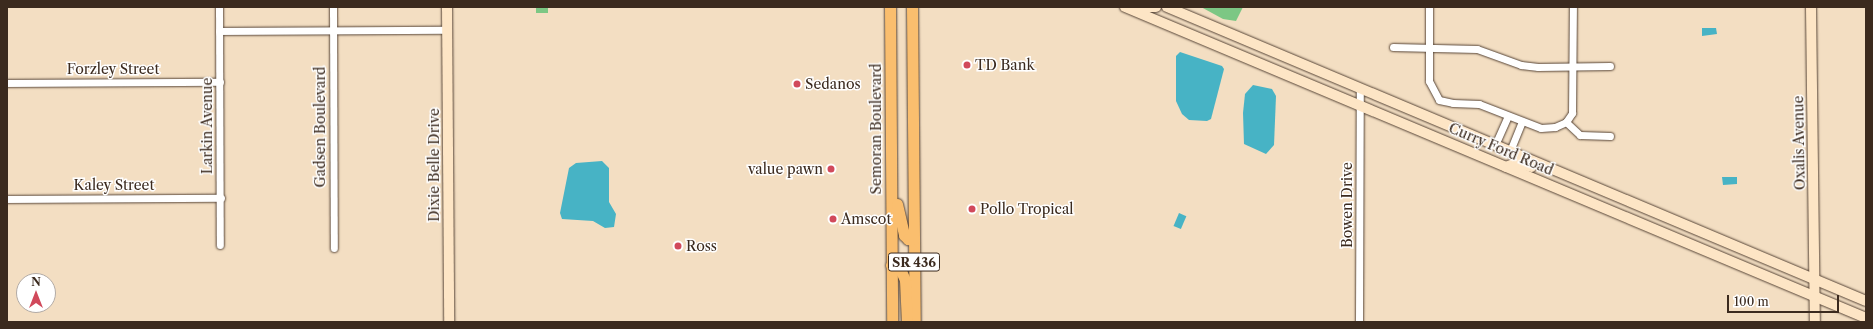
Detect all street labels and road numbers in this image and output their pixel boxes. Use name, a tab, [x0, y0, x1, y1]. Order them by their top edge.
street label: Forzley Street	[66, 61, 160, 77]
street label: Semoran Boulevard	[868, 63, 884, 195]
street label: Gadsen Boulevard	[312, 66, 328, 188]
street label: Larkin Avenue	[199, 77, 215, 175]
street label: Oxalis Avenue	[1790, 95, 1808, 191]
street label: Dixie Belle Drive	[426, 108, 442, 222]
street label: Curry Ford Road	[1446, 119, 1556, 179]
street label: Bowen Drive	[1339, 162, 1355, 248]
street label: Kaley Street	[73, 177, 155, 193]
road number: SR 436	[887, 251, 941, 273]

